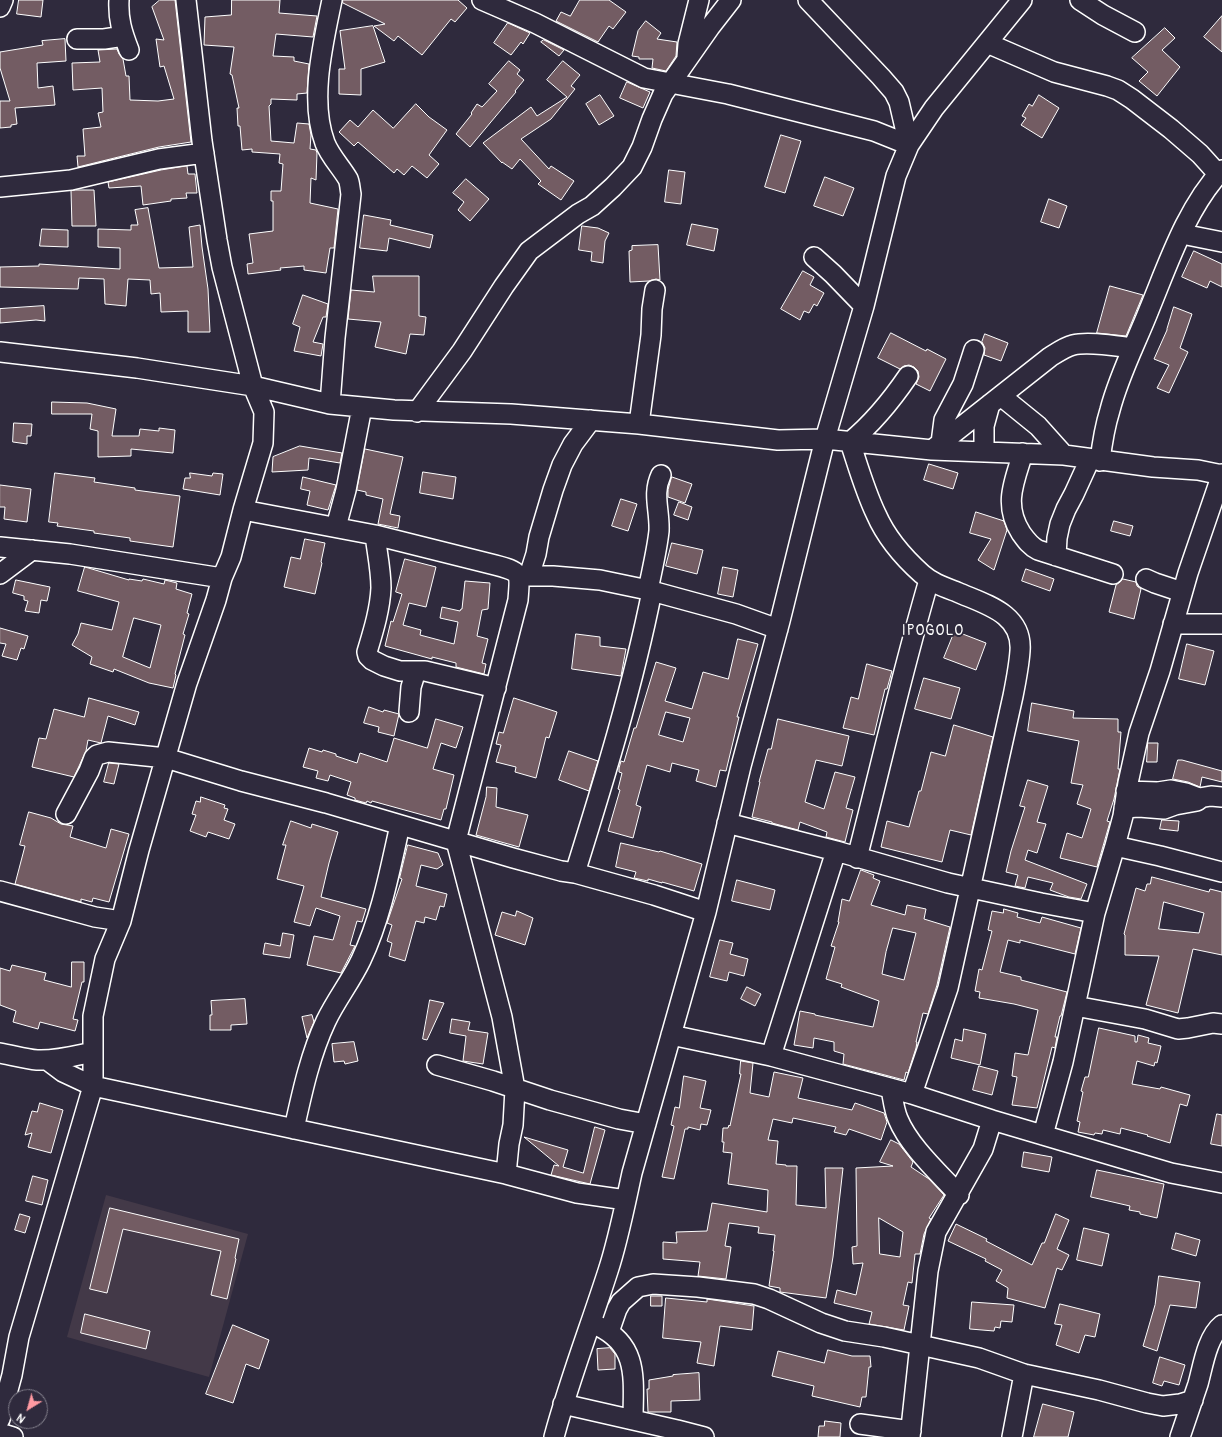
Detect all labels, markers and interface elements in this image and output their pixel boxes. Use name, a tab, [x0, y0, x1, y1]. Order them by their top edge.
district label: IPOGOLO	[902, 623, 964, 639]
north arrow	[8, 1389, 48, 1429]
text: N	[14, 1411, 28, 1426]

